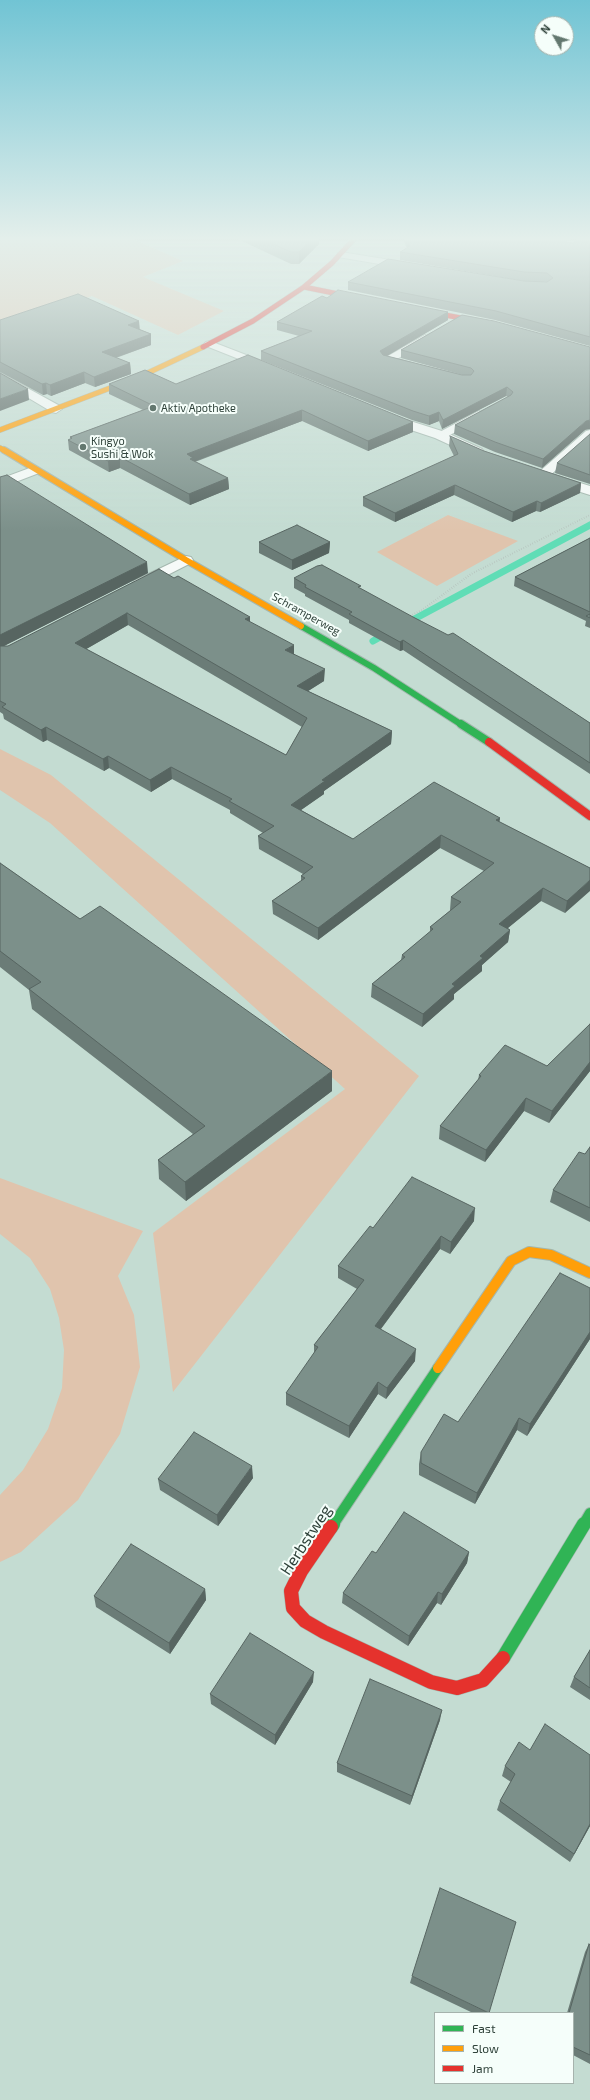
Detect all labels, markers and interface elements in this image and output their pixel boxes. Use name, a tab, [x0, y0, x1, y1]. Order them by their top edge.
north arrow	[534, 16, 574, 56]
text: N	[538, 22, 553, 36]
place label: Aktiv Apotheke	[161, 401, 236, 415]
marker: Aktiv Apotheke	[148, 403, 158, 413]
place label: Kingyo Sushi & Wok	[91, 434, 154, 460]
marker: Kingyo Sushi & Wok	[78, 442, 88, 452]
street label: Schramperweg	[270, 590, 342, 638]
street label: Herbstweg	[276, 1501, 336, 1579]
legend	[434, 2012, 574, 2084]
text: Fast	[472, 2021, 495, 2035]
text: Slow	[472, 2041, 499, 2055]
text: Jam	[472, 2061, 493, 2075]

